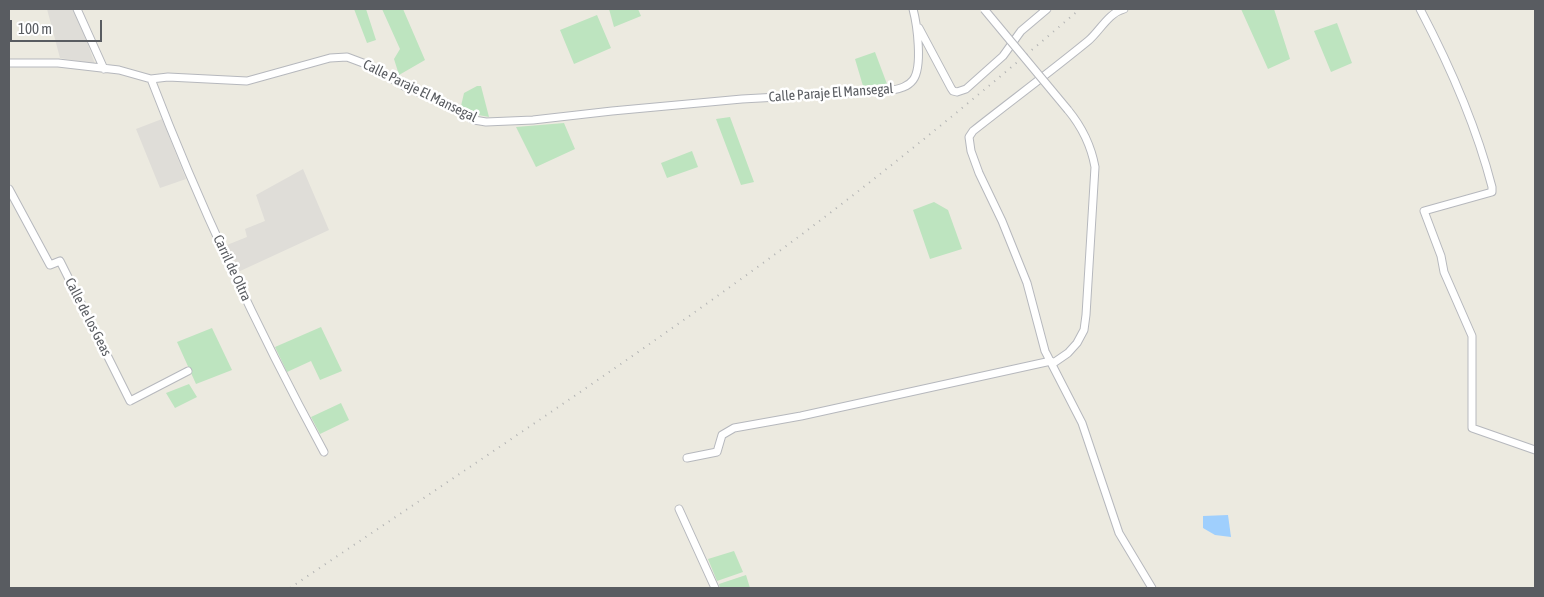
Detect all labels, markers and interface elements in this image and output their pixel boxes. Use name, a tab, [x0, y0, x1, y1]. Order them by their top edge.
scale bar	[12, 10, 105, 42]
text: 100 m	[18, 20, 52, 37]
street label: Calle Paraje El Mansegal	[360, 56, 480, 126]
street label: Calle Paraje El Mansegal	[768, 80, 894, 106]
street label: Carril de Oltra	[209, 232, 255, 304]
street label: Calle de los Geas	[61, 275, 115, 359]

